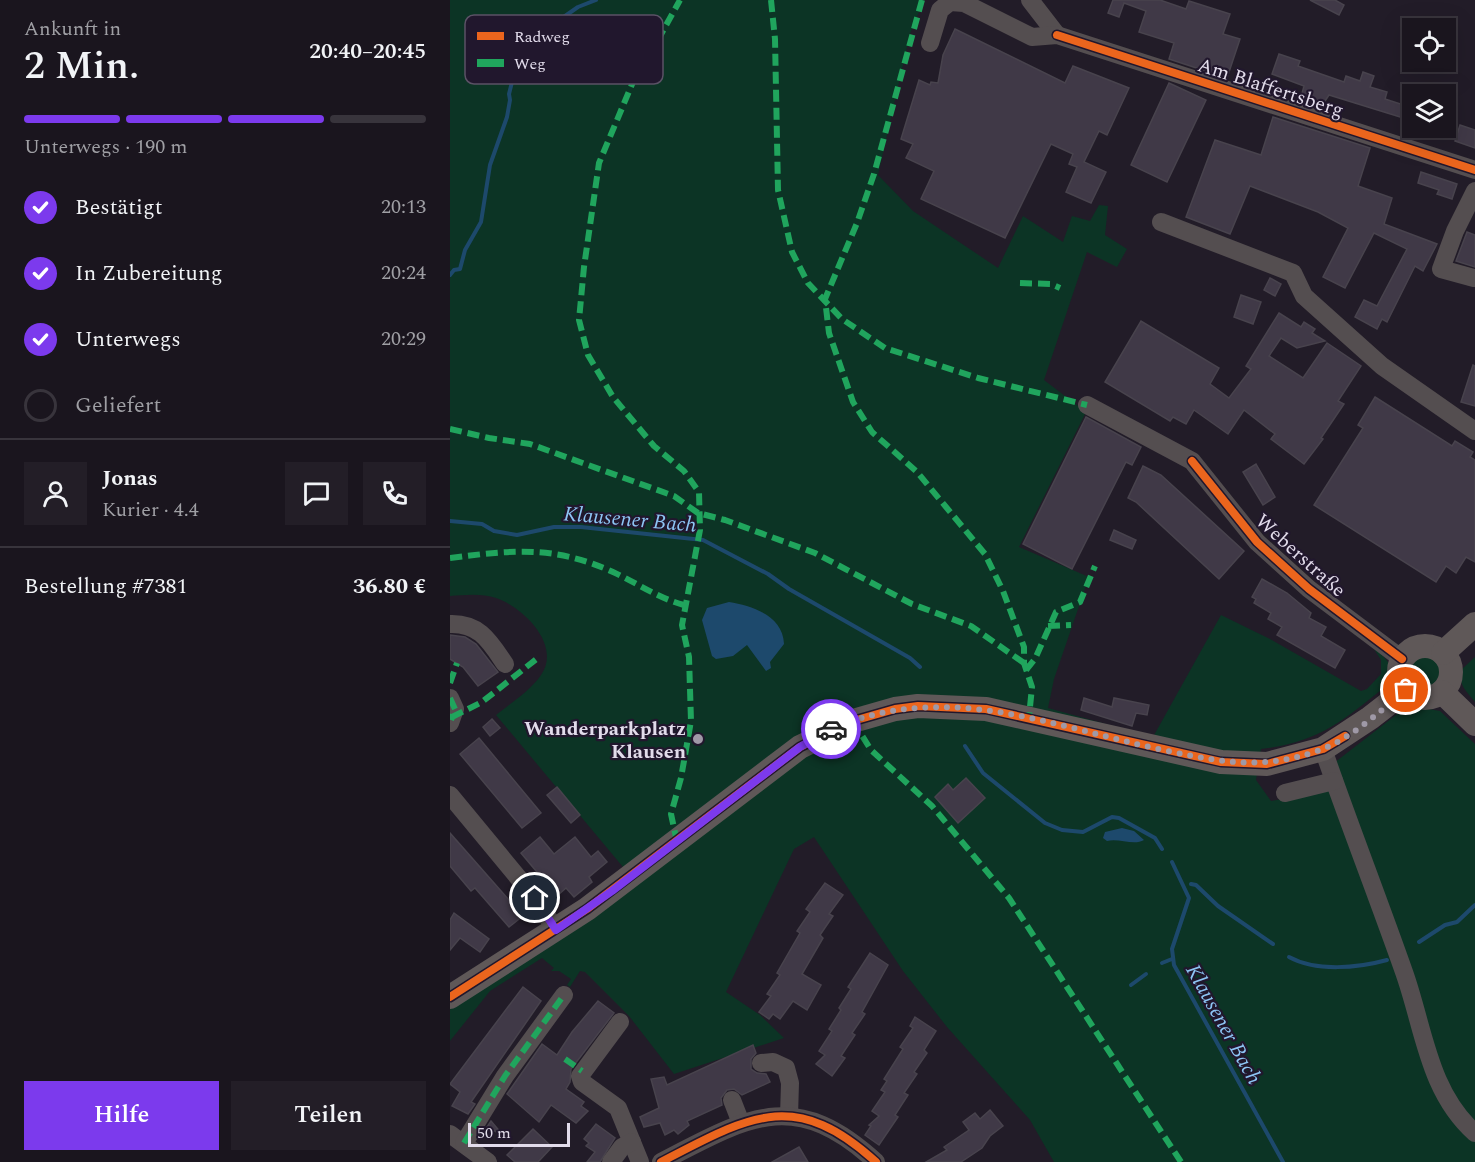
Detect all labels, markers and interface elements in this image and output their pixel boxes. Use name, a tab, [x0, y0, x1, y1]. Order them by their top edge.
text: Ankunft in	[24, 14, 121, 44]
legend	[465, 15, 663, 84]
map controls	[1402, 18, 1456, 138]
button: locate	[1402, 18, 1456, 72]
text: Radweg	[514, 25, 570, 49]
text: 20:40–20:45	[309, 35, 426, 68]
text: 2 Min.	[24, 37, 139, 96]
street label: Am Blaffertsberg	[1194, 50, 1348, 126]
text: Weg	[514, 52, 546, 76]
button: layers	[1402, 84, 1456, 138]
text: Unterwegs · 190 m	[24, 132, 187, 162]
icon: check	[24, 191, 57, 224]
text: Bestätigt	[75, 191, 163, 224]
text: 20:13	[381, 192, 426, 222]
icon: check	[24, 257, 57, 290]
text: In Zubereitung	[75, 257, 223, 290]
text: 20:24	[381, 258, 426, 288]
icon: check	[24, 323, 57, 356]
text: Unterwegs	[75, 323, 181, 356]
text: 20:29	[381, 324, 426, 354]
text: Geliefert	[75, 389, 161, 422]
button: person	[24, 462, 87, 525]
text: Jonas	[102, 462, 158, 495]
button: chat	[285, 462, 348, 525]
button: phone	[363, 462, 426, 525]
text: Kurier · 4.4	[102, 495, 199, 525]
water label: Klausener Bach	[562, 498, 698, 542]
street label: Weberstraße	[1248, 507, 1352, 605]
text: Bestellung #7381	[24, 570, 188, 603]
text: 36.80 €	[353, 570, 426, 603]
pin	[1380, 664, 1431, 715]
icon: bag	[1389, 673, 1422, 706]
courier	[801, 699, 861, 759]
icon: car	[815, 713, 848, 746]
place label: Wanderparkplatz Klausen	[524, 714, 686, 767]
marker: Wanderparkplatz Klausen	[691, 732, 705, 746]
pin	[509, 872, 560, 923]
icon: home	[518, 881, 551, 914]
water label: Klausener Bach	[1177, 958, 1269, 1091]
button: Hilfe	[24, 1081, 219, 1150]
button: Teilen	[231, 1081, 426, 1150]
scale bar	[468, 1120, 570, 1148]
text: 50 m	[477, 1121, 511, 1145]

